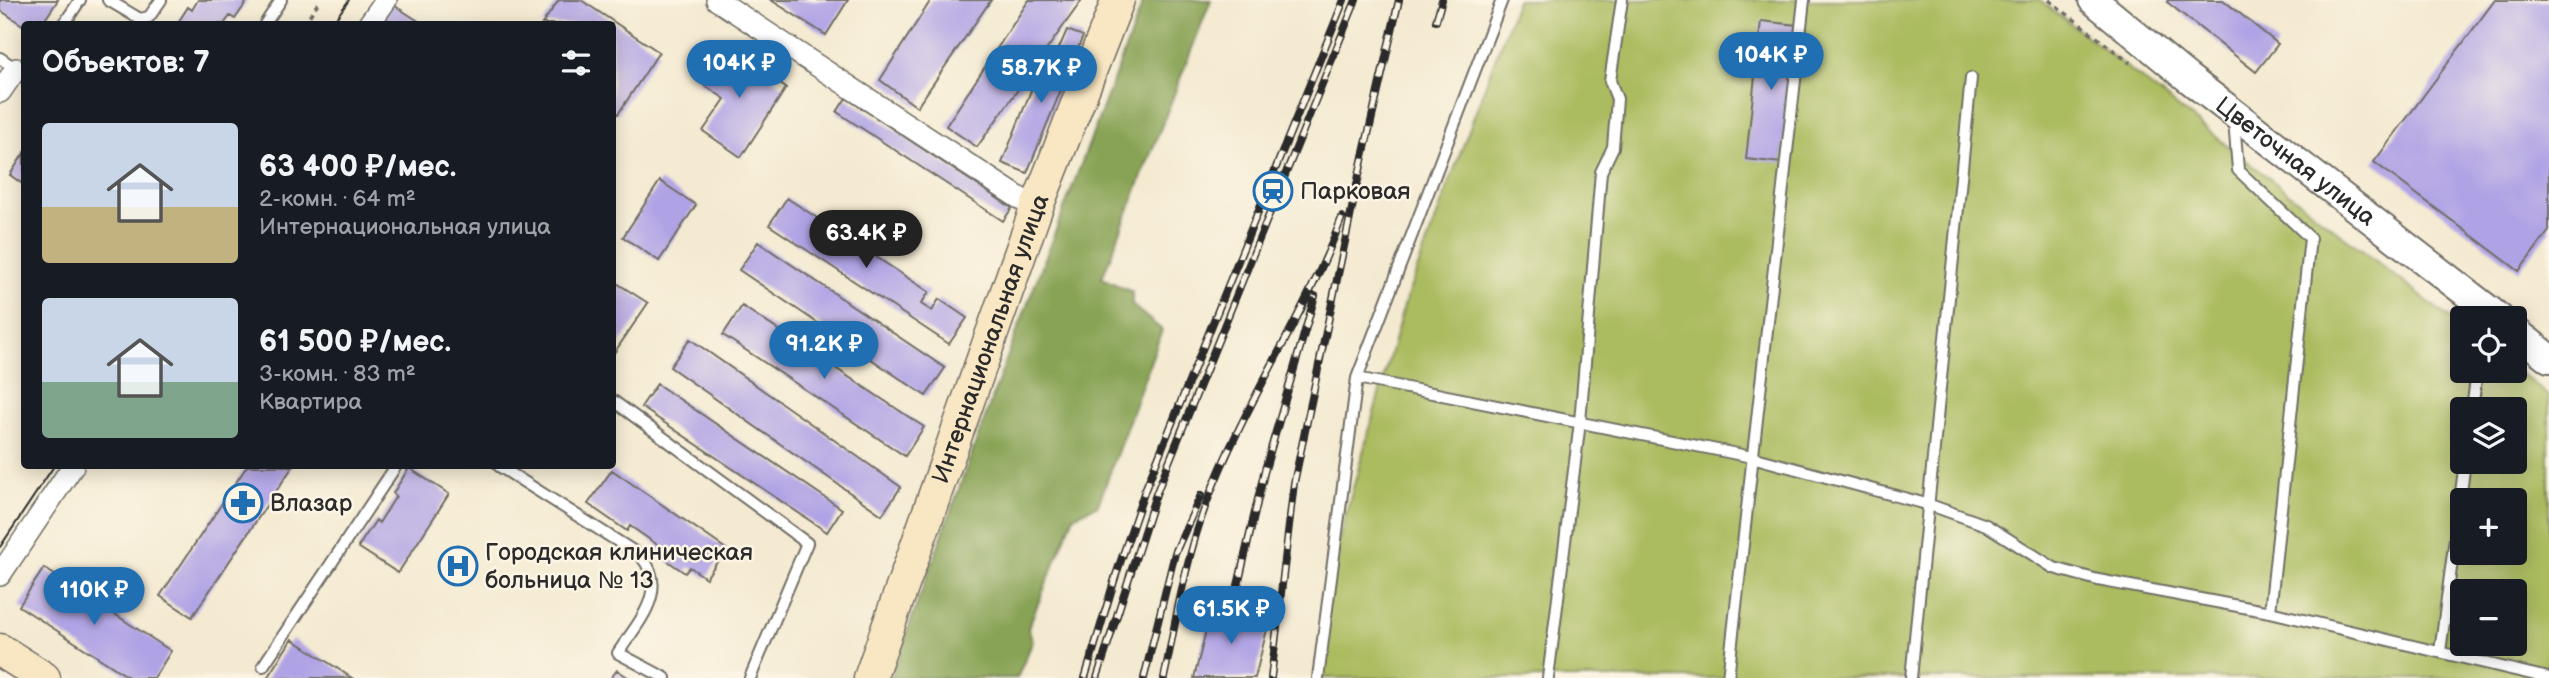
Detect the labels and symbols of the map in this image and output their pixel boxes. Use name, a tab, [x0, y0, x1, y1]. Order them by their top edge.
pin: 104K ₽	[1714, 32, 1828, 92]
pin: 104K ₽	[682, 41, 796, 100]
pin: 58.7K ₽	[976, 46, 1106, 105]
street label: Цветочная улица	[2210, 91, 2381, 232]
station icon: Парковая	[1252, 170, 1294, 212]
place label: Парковая	[1300, 177, 1411, 206]
street label: Интернациональная улица	[926, 190, 1055, 487]
pin: 63.4K ₽	[801, 210, 931, 270]
pin: 91.2K ₽	[759, 322, 889, 381]
pharmacy icon: Влазар	[222, 482, 264, 524]
place label: Влазар	[270, 489, 353, 518]
place label: Городская клиническая больница № 13	[485, 538, 753, 595]
hospital icon: Городская клиническая больница № 13	[437, 545, 479, 587]
pin: 110K ₽	[37, 568, 151, 627]
pin: 61.5K ₽	[1166, 586, 1296, 646]

